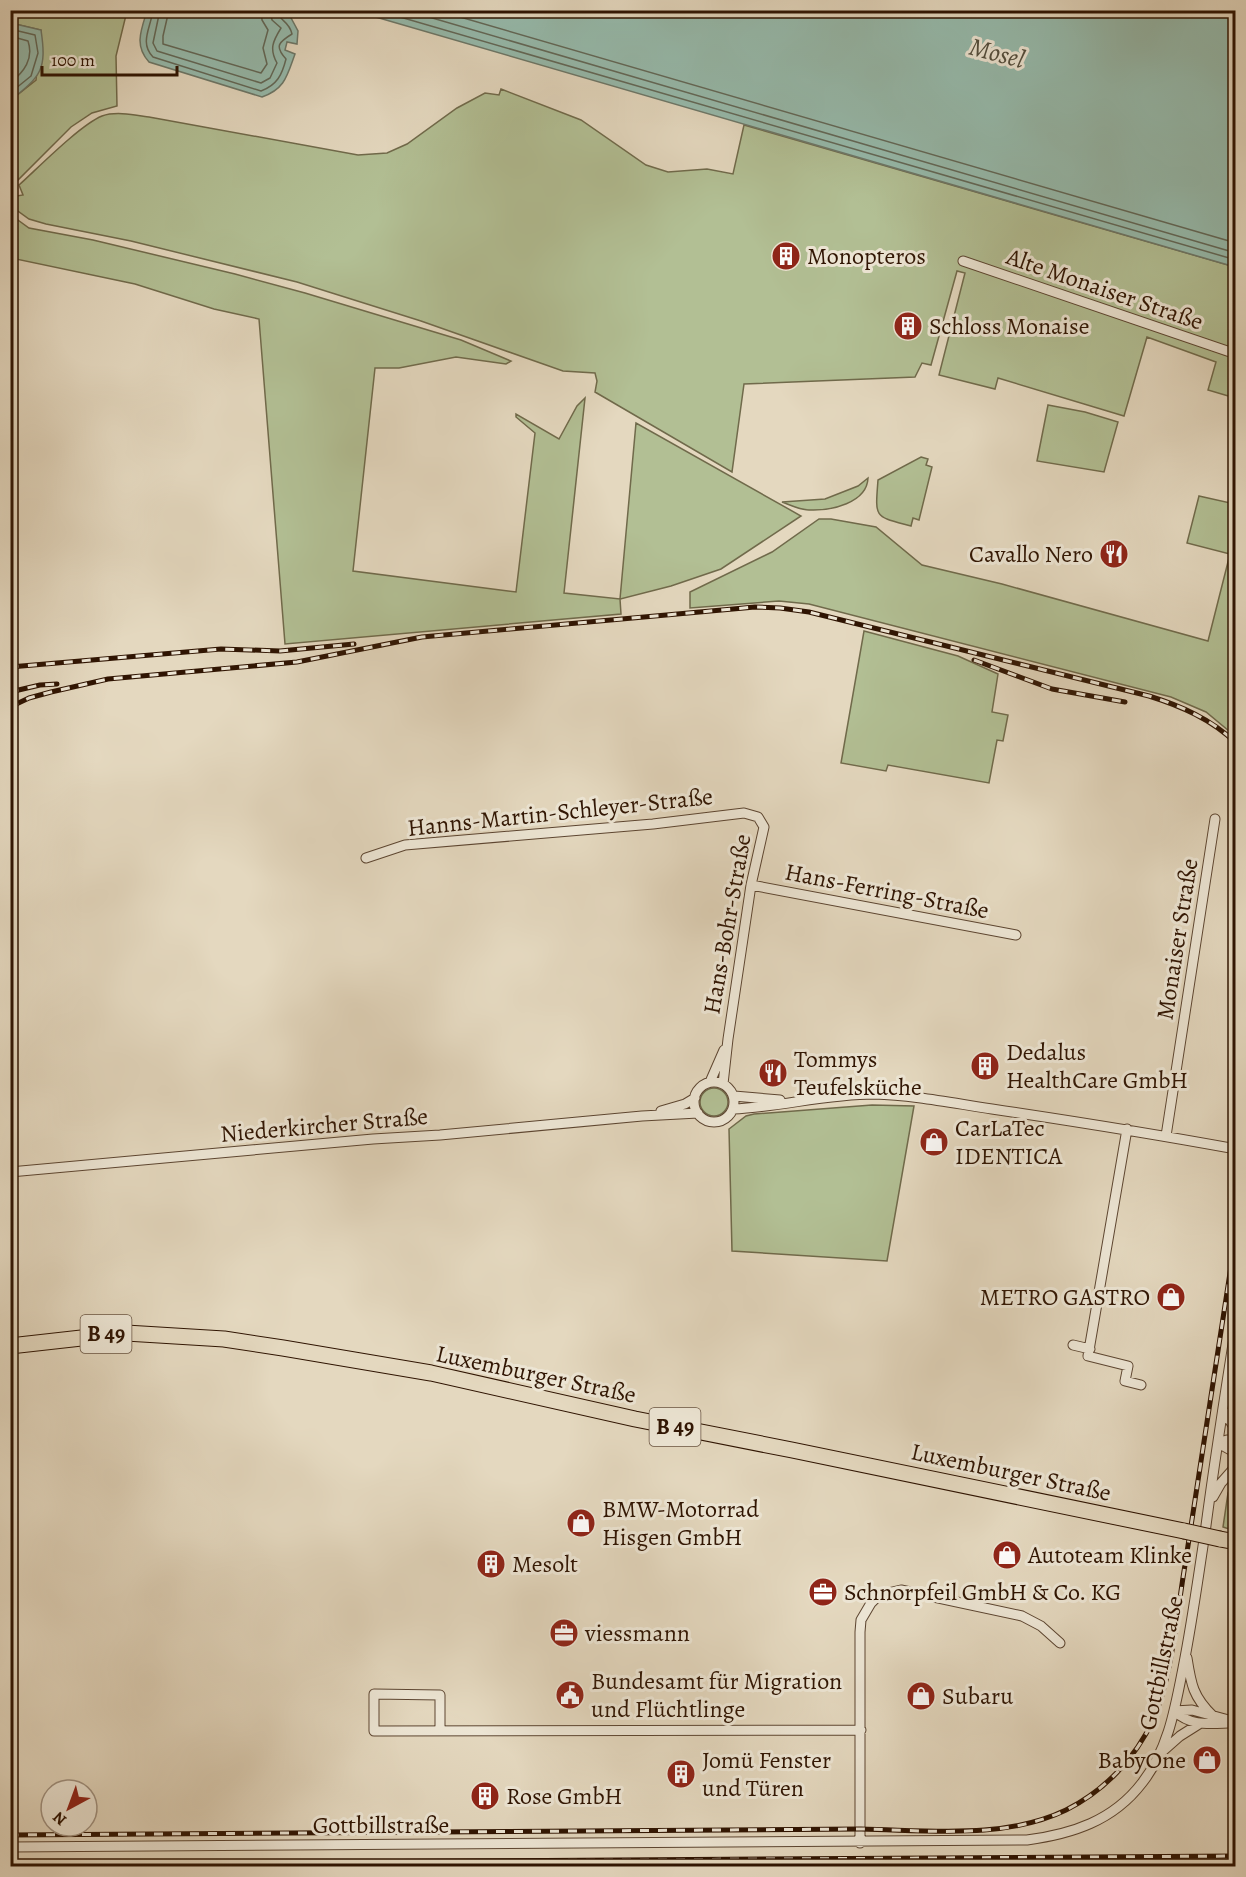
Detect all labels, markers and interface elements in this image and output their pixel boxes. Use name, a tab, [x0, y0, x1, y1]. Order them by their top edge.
water label: Mosel	[966, 29, 1029, 77]
scale bar	[42, 39, 177, 77]
text: 100 m	[51, 48, 95, 72]
building icon: Monopteros	[770, 240, 802, 272]
place label: Monopteros	[807, 240, 926, 272]
street label: Alte Monaiser Straße	[1002, 240, 1207, 338]
building icon: Schloss Monaise	[892, 310, 924, 342]
place label: Schloss Monaise	[929, 310, 1089, 342]
place label: Cavallo Nero	[969, 538, 1093, 570]
restaurant icon: Cavallo Nero	[1098, 538, 1130, 570]
street label: Hanns-Martin-Schleyer-Straße	[406, 780, 714, 844]
street label: Hans-Bohr-Straße	[695, 831, 759, 1017]
street label: Hans-Ferring-Straße	[782, 856, 992, 926]
street label: Monaiser Straße	[1148, 856, 1206, 1022]
place label: Dedalus HealthCare GmbH	[1006, 1036, 1188, 1096]
place label: Tommys Teufelsküche	[794, 1043, 922, 1103]
building icon: Dedalus HealthCare GmbH	[969, 1050, 1001, 1082]
restaurant icon: Tommys Teufelsküche	[757, 1057, 789, 1089]
street label: Niederkircher Straße	[219, 1100, 429, 1150]
place label: CarLaTec IDENTICA	[955, 1112, 1063, 1172]
shop icon: CarLaTec IDENTICA	[918, 1126, 950, 1158]
place label: METRO GASTRO	[980, 1281, 1150, 1313]
shop icon: METRO GASTRO	[1155, 1281, 1187, 1313]
road number: B 49	[80, 1315, 132, 1353]
street label: Luxemburger Straße	[433, 1337, 639, 1411]
road number: B 49	[650, 1408, 700, 1446]
street label: Luxemburger Straße	[908, 1435, 1114, 1509]
place label: BMW-Motorrad Hisgen GmbH	[602, 1493, 759, 1553]
shop icon: BMW-Motorrad Hisgen GmbH	[565, 1507, 597, 1539]
shop icon: Autoteam Klinke	[991, 1539, 1023, 1571]
place label: Autoteam Klinke	[1027, 1539, 1192, 1571]
building icon: Mesolt	[475, 1548, 507, 1580]
place label: Mesolt	[512, 1548, 578, 1580]
office icon: Schnorpfeil GmbH & Co. KG	[807, 1576, 839, 1608]
place label: Schnorpfeil GmbH & Co. KG	[844, 1576, 1121, 1608]
street label: Gottbillstraße	[1131, 1593, 1191, 1733]
office icon: viessmann	[548, 1617, 580, 1649]
place label: viessmann	[584, 1617, 690, 1649]
place label: Bundesamt für Migration und Flüchtlinge	[591, 1665, 842, 1725]
public building icon: Bundesamt für Migration und Flüchtlinge	[554, 1679, 586, 1711]
shop icon: Subaru	[905, 1680, 937, 1712]
place label: Subaru	[942, 1680, 1013, 1712]
place label: Jomü Fenster und Türen	[702, 1744, 831, 1804]
place label: BabyOne	[1097, 1744, 1186, 1776]
shop icon: BabyOne	[1191, 1744, 1223, 1776]
building icon: Jomü Fenster und Türen	[665, 1758, 697, 1790]
north arrow	[39, 1778, 99, 1838]
building icon: Rose GmbH	[469, 1780, 501, 1812]
place label: Rose GmbH	[506, 1780, 622, 1812]
text: N	[48, 1806, 71, 1831]
street label: Gottbillstraße	[313, 1809, 449, 1841]

